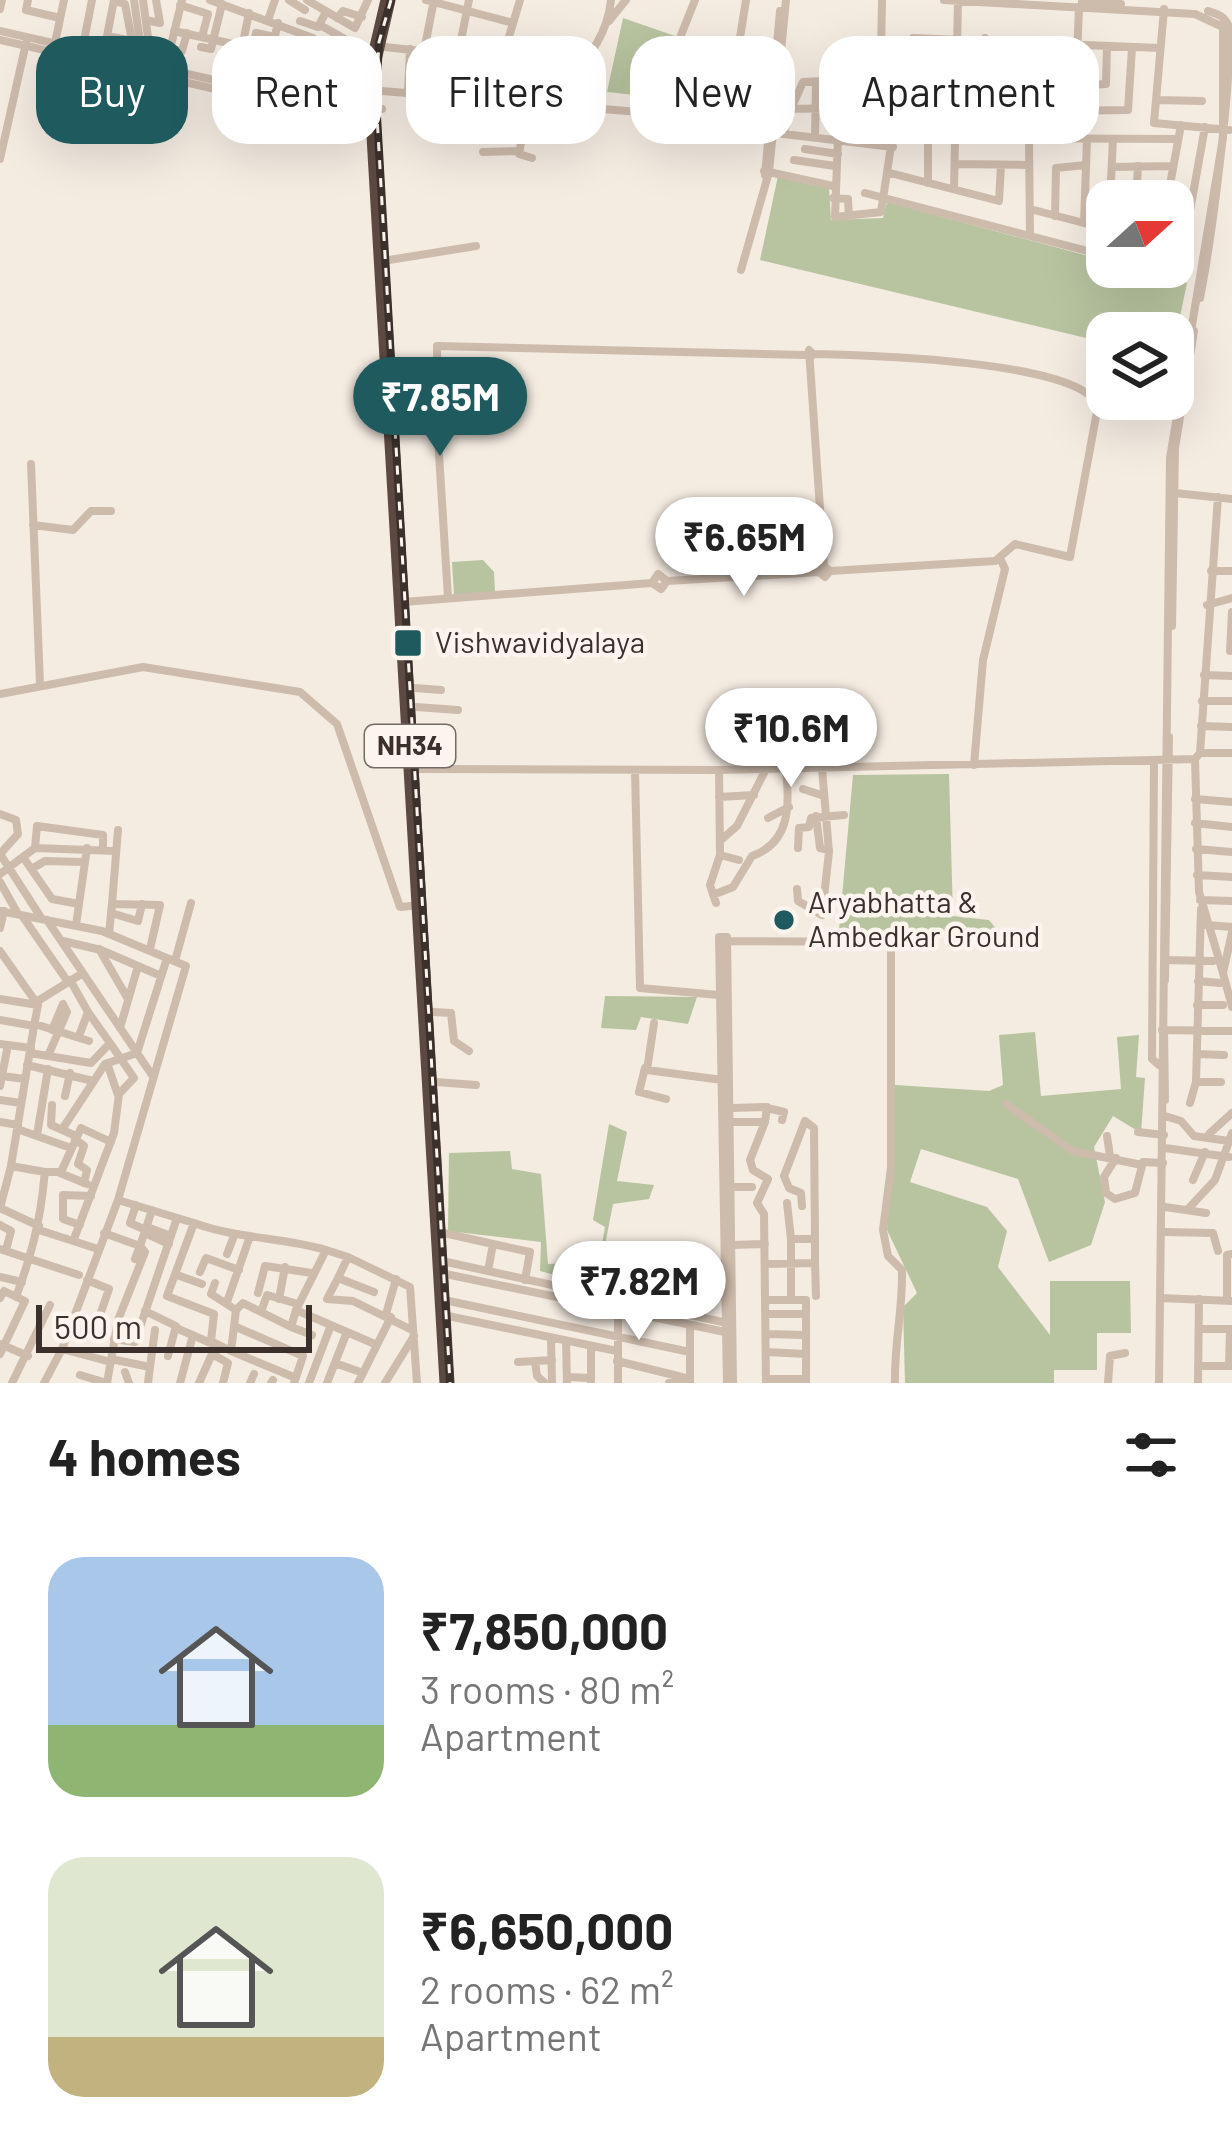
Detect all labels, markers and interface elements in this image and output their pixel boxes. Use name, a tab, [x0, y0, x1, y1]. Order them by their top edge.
chip: Buy	[36, 36, 188, 144]
chip: Rent	[212, 36, 382, 144]
chip: Filters	[406, 36, 606, 144]
chip: New	[630, 36, 795, 144]
chip: Apartment	[819, 36, 1099, 144]
north arrow	[1086, 180, 1194, 288]
map controls	[1086, 180, 1194, 420]
button: layers	[1086, 312, 1194, 420]
pin: ₹7.85M	[342, 357, 538, 459]
text: ₹7.85M	[380, 372, 500, 419]
pin: ₹6.65M	[646, 497, 842, 599]
text: ₹6.65M	[682, 512, 806, 559]
place label: Vishwavidyalaya	[435, 623, 645, 659]
marker: Vishwavidyalaya	[392, 627, 424, 659]
pin: ₹10.6M	[693, 688, 889, 790]
text: ₹10.6M	[732, 703, 850, 750]
road number: NH34	[365, 725, 455, 767]
place label: Aryabhatta & Ambedkar Ground	[808, 883, 1040, 953]
marker: Aryabhatta & Ambedkar Ground	[771, 907, 797, 933]
pin: ₹7.82M	[541, 1241, 737, 1343]
text: ₹7.82M	[579, 1256, 699, 1303]
scale bar	[36, 1299, 312, 1352]
text: 500 m	[54, 1306, 142, 1346]
icon: filters	[1118, 1422, 1184, 1488]
text: 4 homes	[48, 1425, 241, 1486]
text: ₹7,850,000	[420, 1599, 668, 1660]
icon: home	[144, 1605, 288, 1749]
text: 3 rooms · 80 m²	[420, 1665, 674, 1712]
text: Apartment	[420, 1712, 602, 1759]
text: ₹6,650,000	[420, 1899, 673, 1960]
icon: home	[144, 1905, 288, 2049]
text: 2 rooms · 62 m²	[420, 1965, 674, 2012]
text: Apartment	[420, 2012, 602, 2059]

